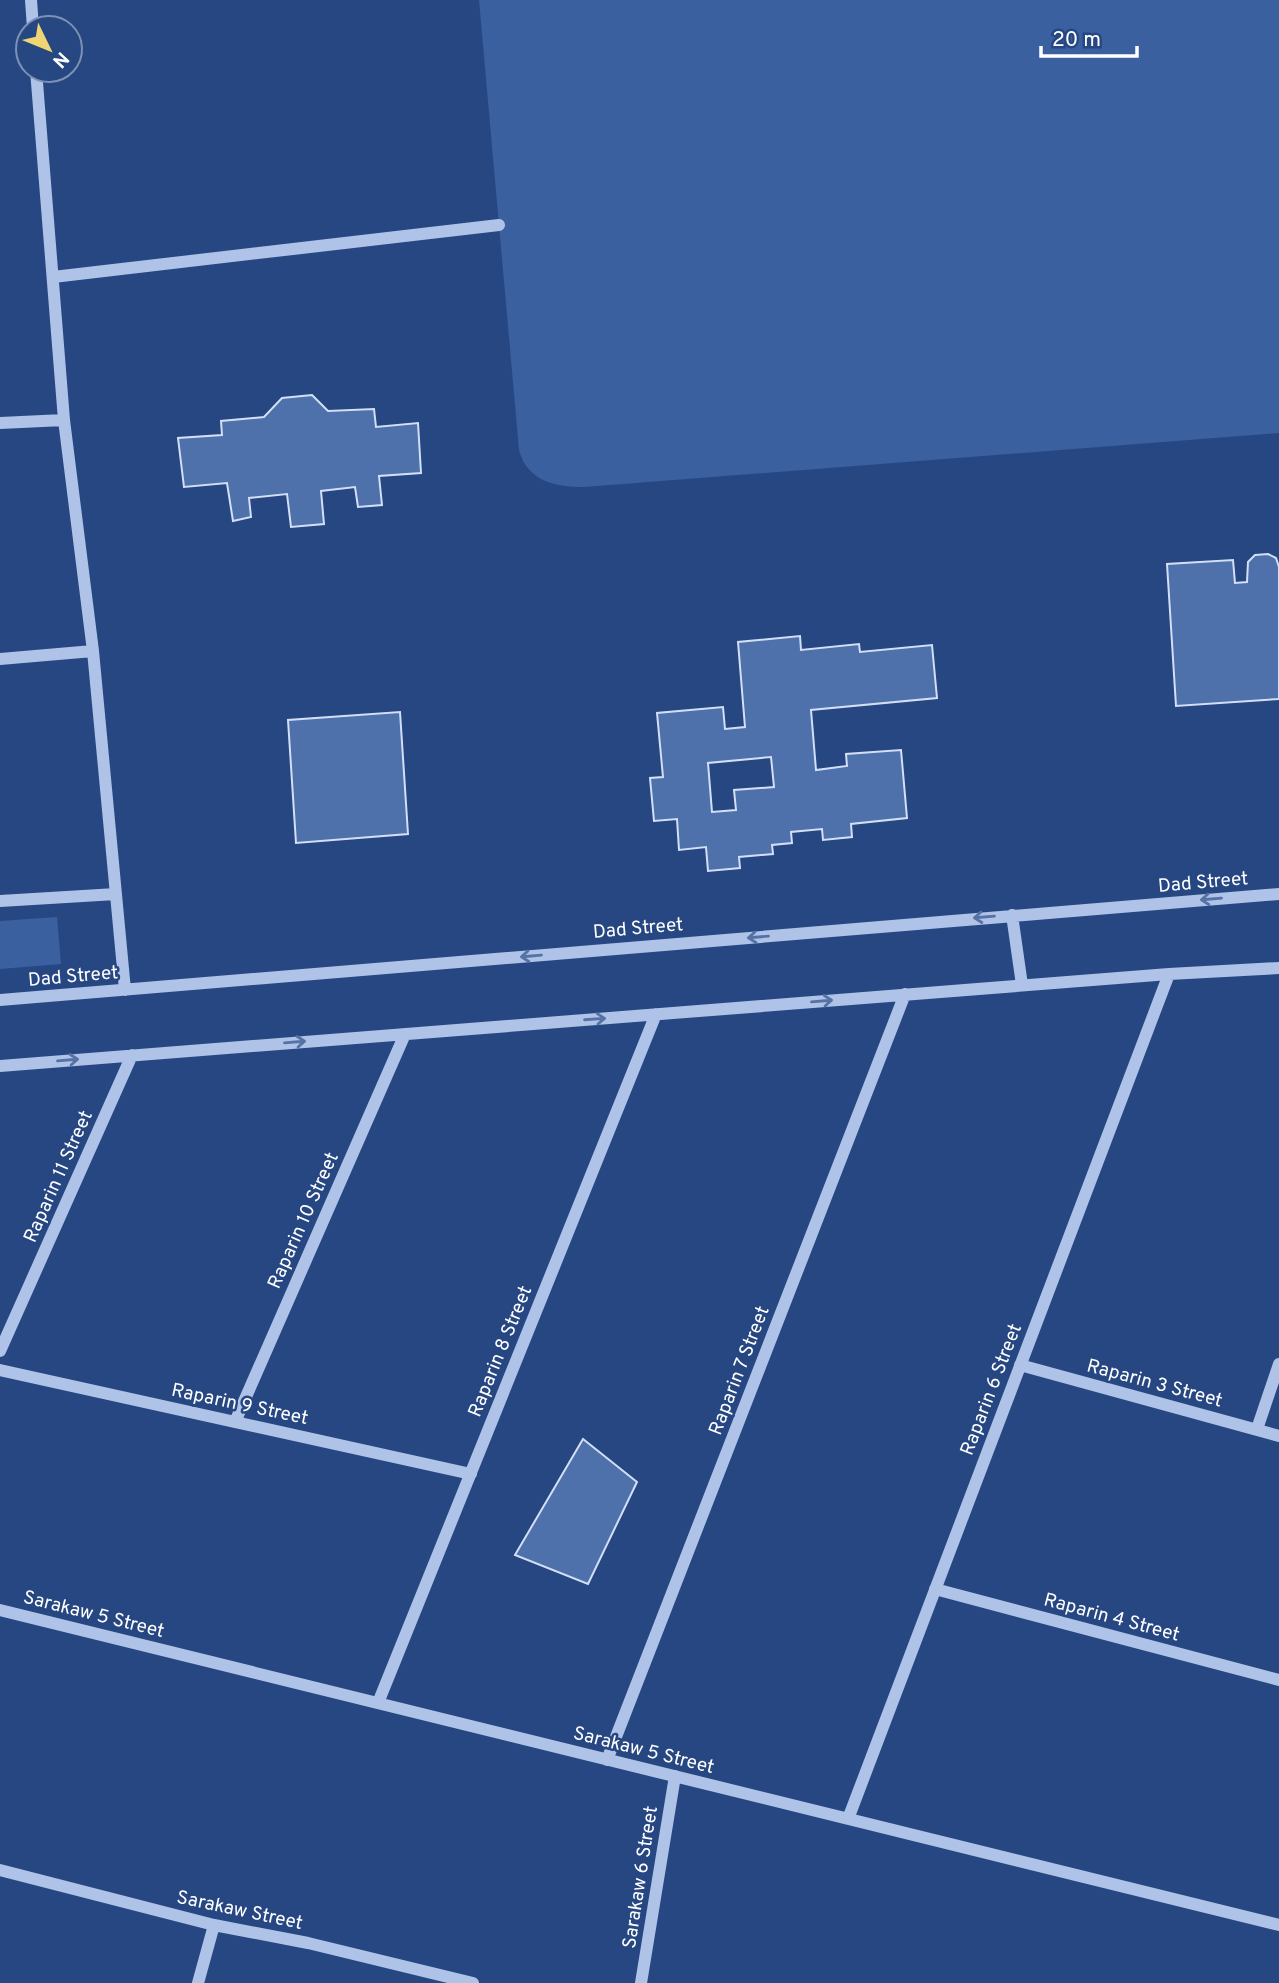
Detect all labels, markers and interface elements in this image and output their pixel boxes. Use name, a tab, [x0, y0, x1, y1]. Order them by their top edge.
north arrow	[14, 14, 84, 84]
scale bar	[1041, 14, 1137, 58]
text: 20 m	[1052, 27, 1101, 54]
text: N	[47, 46, 73, 72]
street label: Dad Street	[1157, 867, 1249, 899]
one-way arrow	[1200, 893, 1223, 906]
one-way arrow	[973, 911, 996, 924]
street label: Dad Street	[592, 913, 684, 945]
one-way arrow	[747, 931, 769, 944]
one-way arrow	[520, 950, 543, 963]
street label: Dad Street	[27, 961, 119, 993]
one-way arrow	[810, 994, 832, 1007]
one-way arrow	[583, 1012, 606, 1025]
one-way arrow	[283, 1035, 306, 1048]
one-way arrow	[56, 1054, 79, 1067]
street label: Raparin 11 Street	[19, 1107, 99, 1247]
street label: Raparin 10 Street	[263, 1149, 345, 1293]
street label: Raparin 8 Street	[464, 1283, 538, 1421]
street label: Raparin 7 Street	[704, 1303, 776, 1439]
street label: Raparin 6 Street	[956, 1320, 1028, 1459]
street label: Raparin 3 Street	[1084, 1354, 1225, 1414]
street label: Raparin 9 Street	[169, 1379, 310, 1431]
street label: Sarakaw 5 Street	[20, 1586, 167, 1644]
street label: Raparin 4 Street	[1041, 1588, 1182, 1648]
street label: Sarakaw 5 Street	[570, 1722, 717, 1780]
street label: Sarakaw 6 Street	[618, 1804, 664, 1950]
street label: Sarakaw Street	[174, 1886, 305, 1936]

